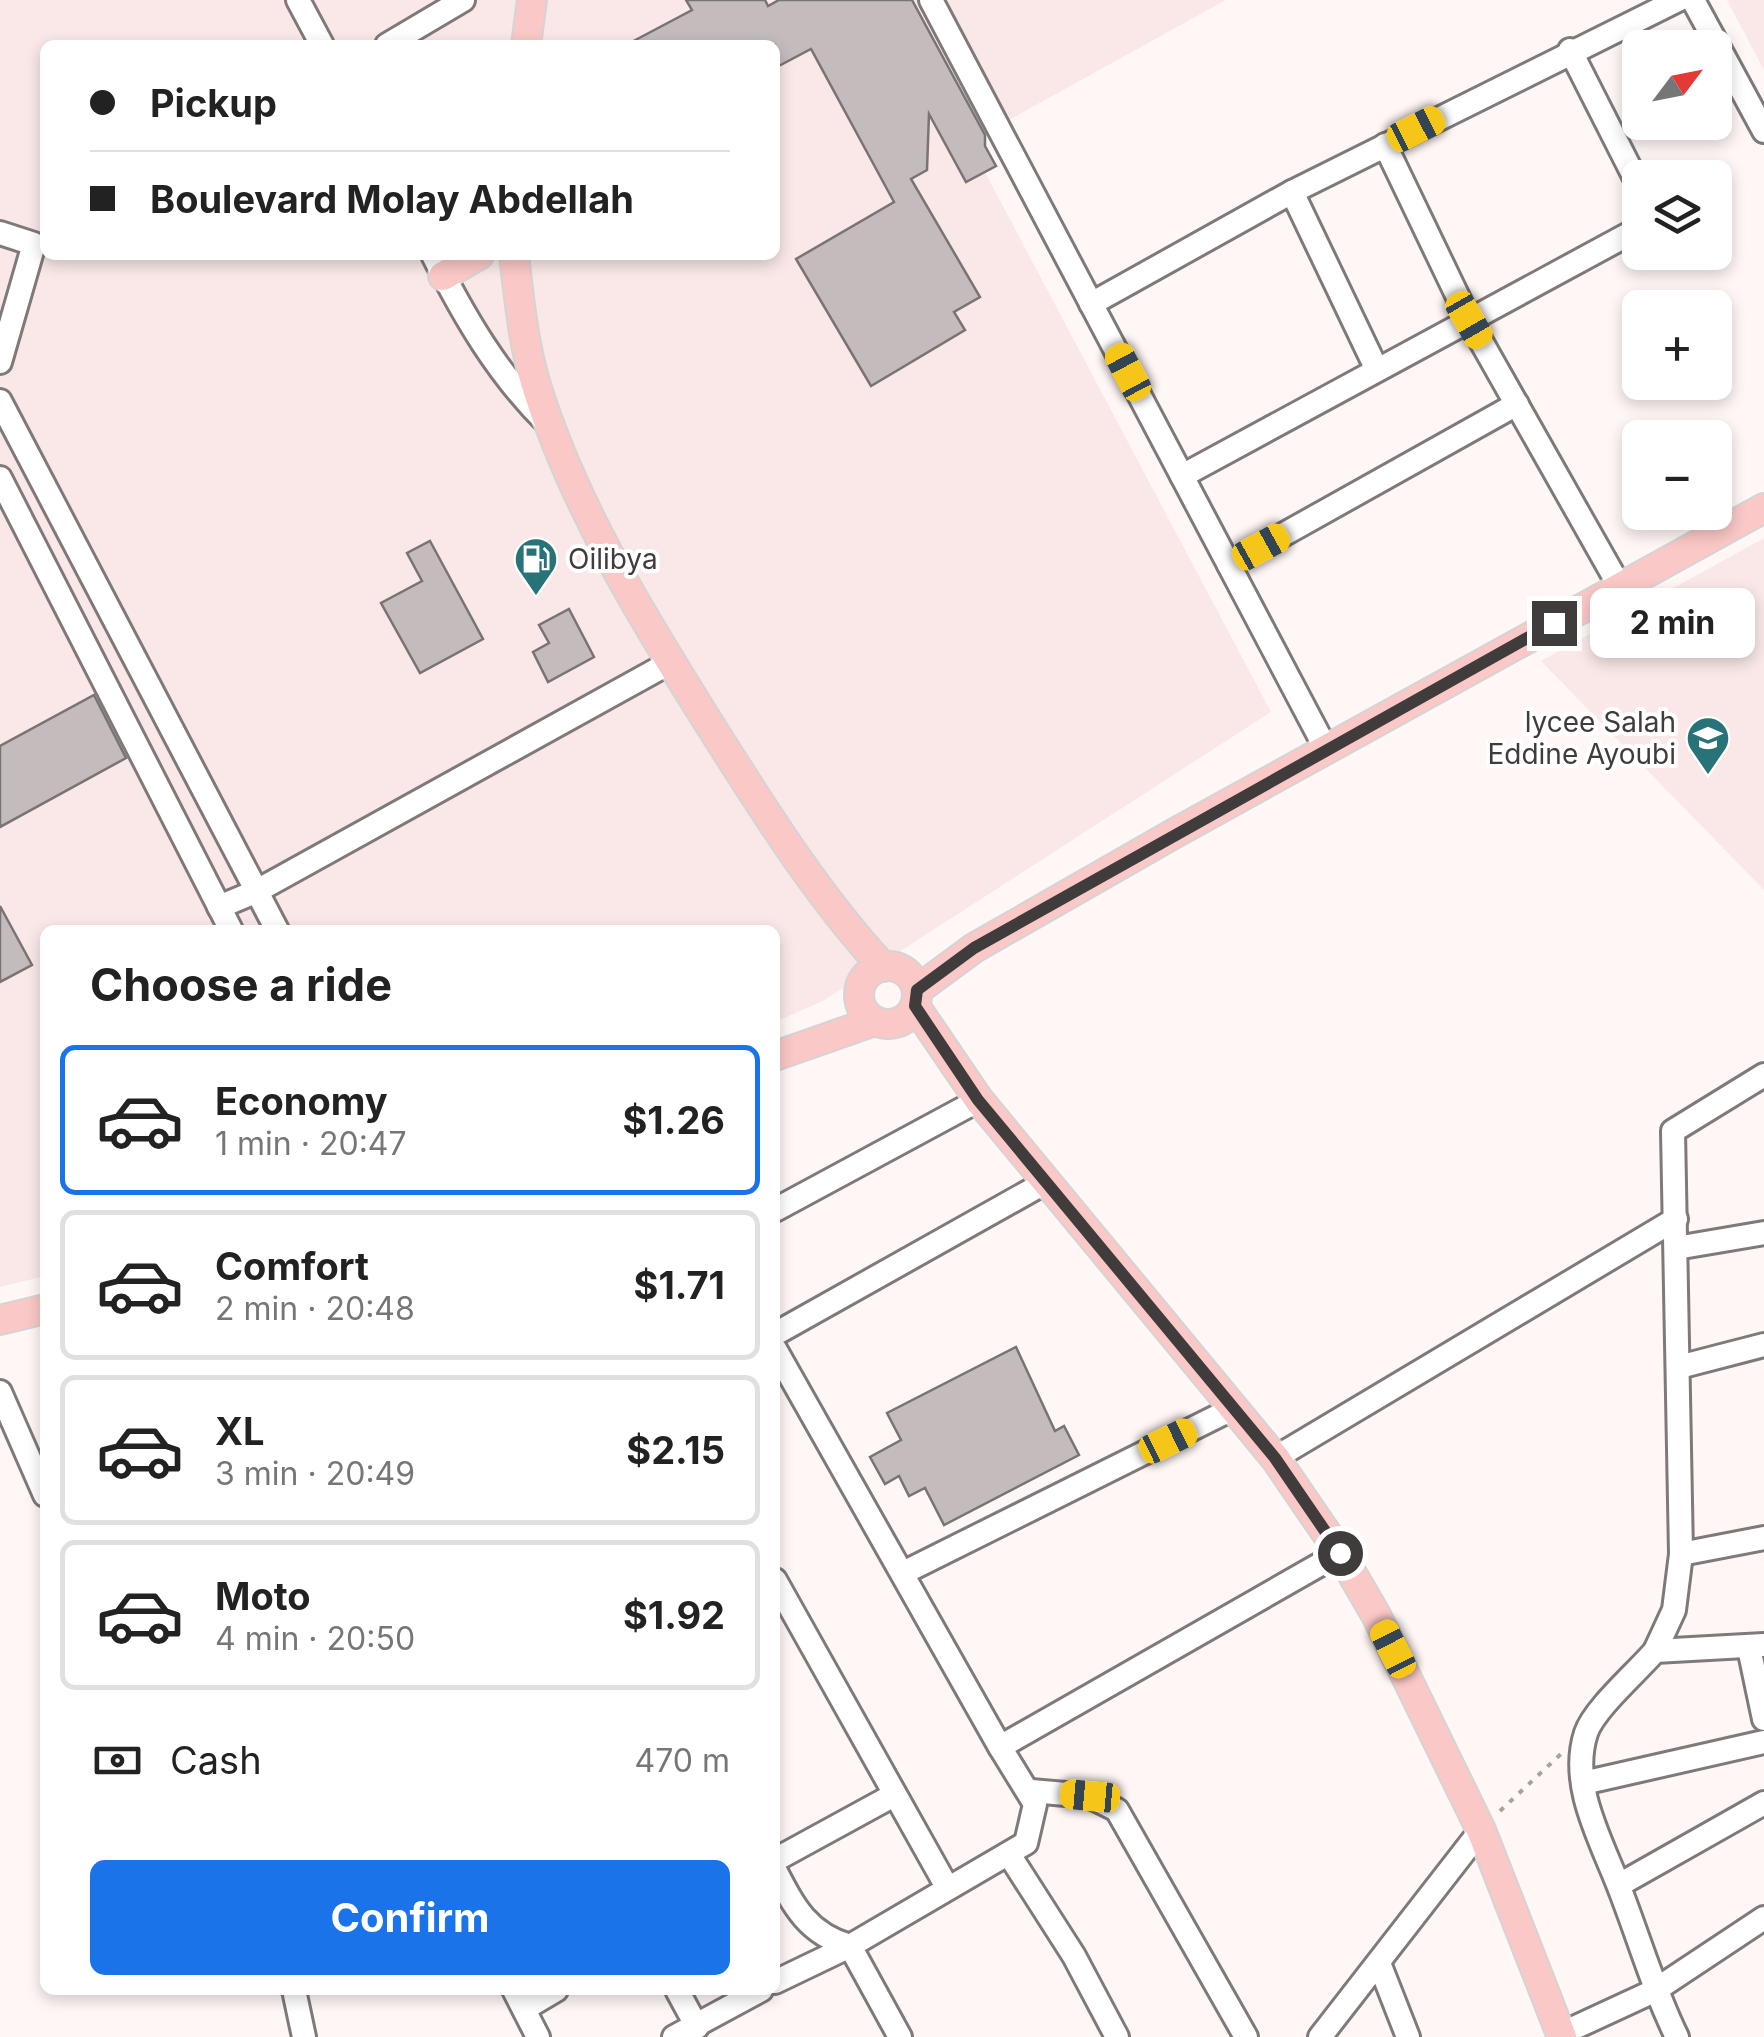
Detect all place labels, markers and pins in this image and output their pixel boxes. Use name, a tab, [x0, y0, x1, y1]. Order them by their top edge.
fuel station icon: Oilibya	[513, 536, 559, 597]
place label: Oilibya	[568, 542, 658, 576]
place label: lycee Salah Eddine Ayoubi	[1487, 705, 1676, 771]
school or university icon: lycee Salah Eddine Ayoubi	[1685, 715, 1731, 776]

